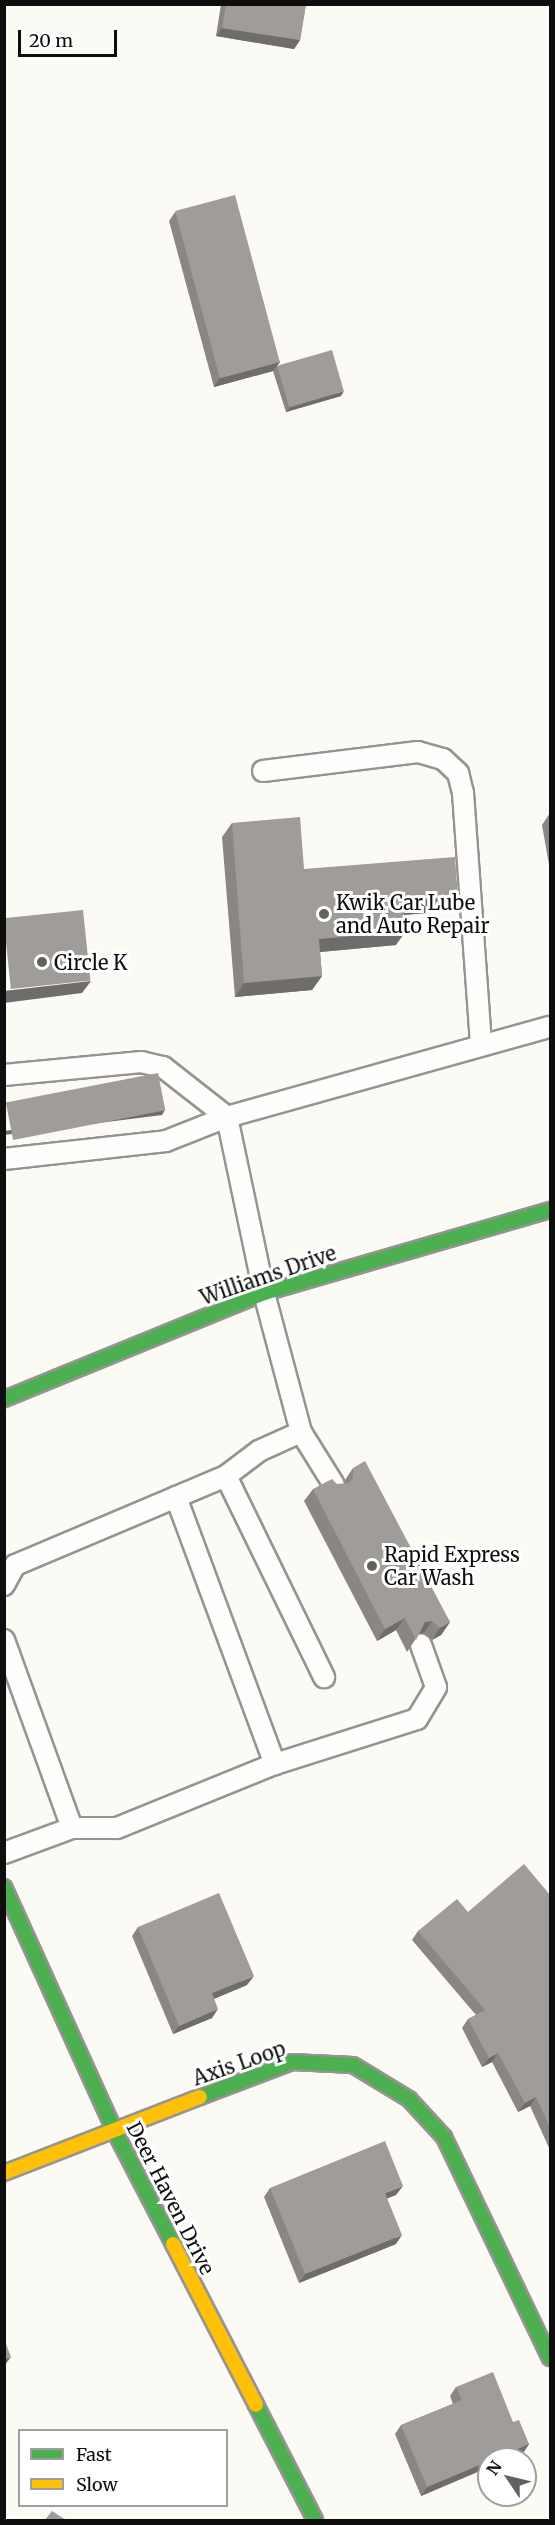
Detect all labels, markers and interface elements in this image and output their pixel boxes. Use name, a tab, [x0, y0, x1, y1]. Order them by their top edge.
scale bar	[21, 18, 120, 56]
text: 20 m	[29, 29, 73, 52]
place label: Kwik Car Lube and Auto Repair	[336, 891, 490, 938]
marker: Kwik Car Lube and Auto Repair	[317, 907, 331, 921]
place label: Circle K	[54, 950, 127, 974]
marker: Circle K	[35, 955, 49, 969]
street label: Williams Drive	[197, 1241, 339, 1309]
place label: Rapid Express Car Wash	[384, 1542, 520, 1589]
marker: Rapid Express Car Wash	[365, 1559, 379, 1573]
street label: Axis Loop	[189, 2036, 289, 2090]
street label: Deer Haven Drive	[122, 2118, 220, 2278]
legend	[18, 2429, 228, 2507]
text: Fast	[76, 2443, 112, 2466]
north arrow	[477, 2447, 537, 2507]
text: N	[482, 2457, 506, 2479]
text: Slow	[76, 2473, 118, 2496]

